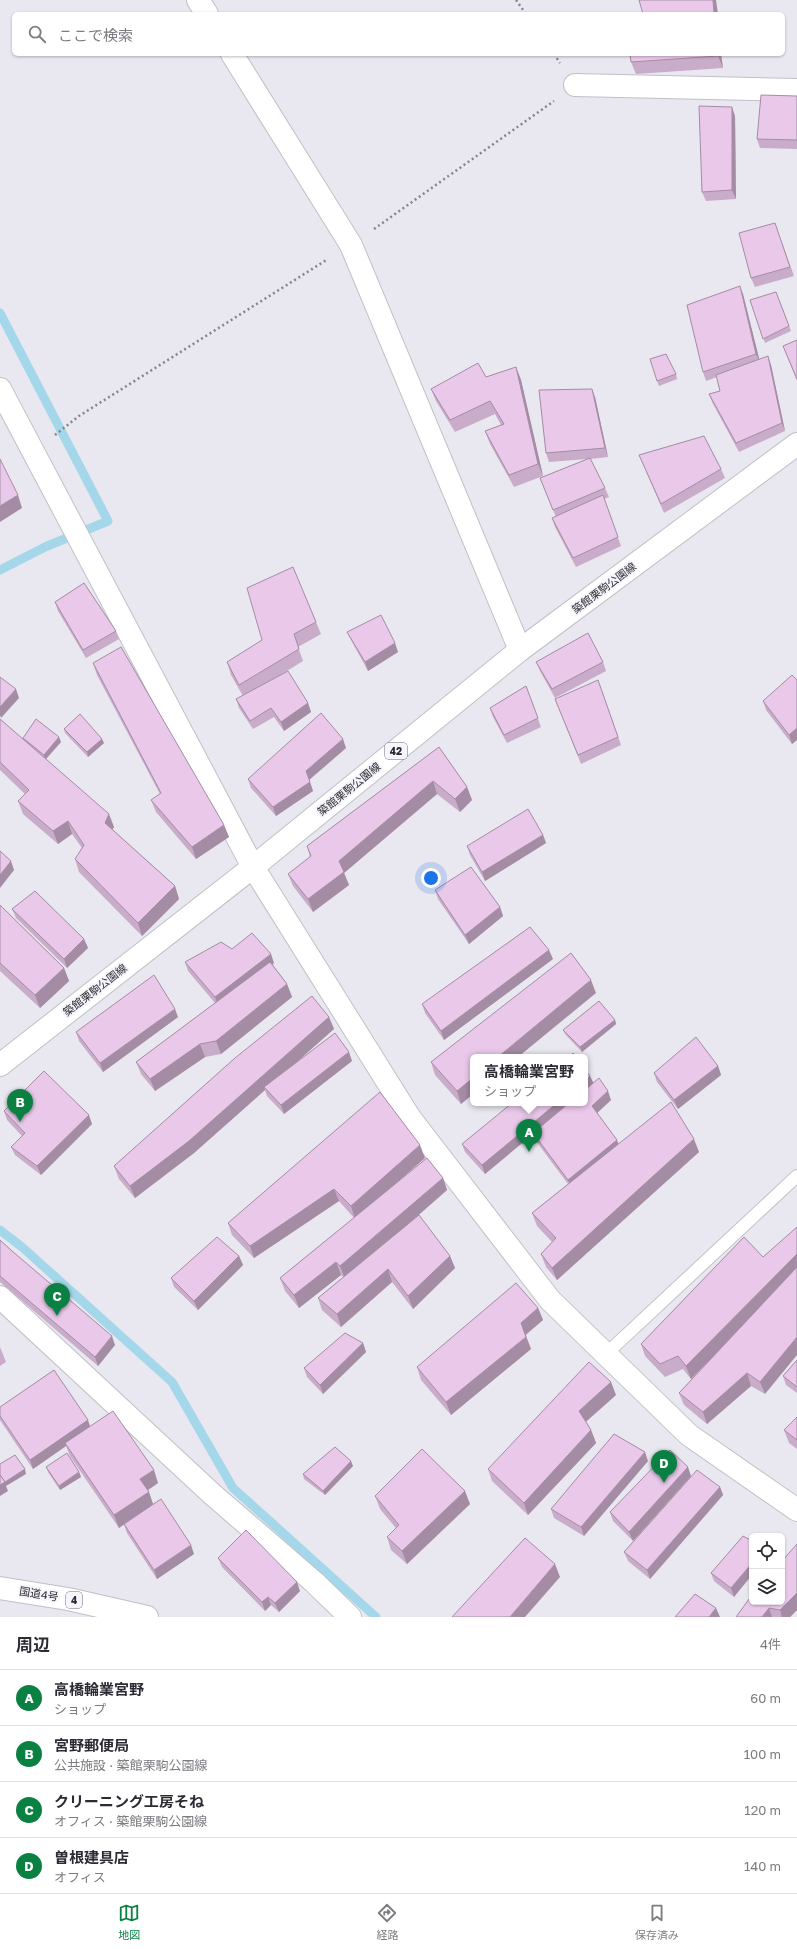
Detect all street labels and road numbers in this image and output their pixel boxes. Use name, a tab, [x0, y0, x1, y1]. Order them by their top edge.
street label: 築館栗駒公園線	[569, 559, 638, 616]
road number: 42	[385, 743, 407, 759]
street label: 築館栗駒公園線	[315, 759, 383, 818]
street label: 築館栗駒公園線	[60, 961, 129, 1018]
street label: 国道4号	[18, 1584, 60, 1603]
road number: 4	[66, 1592, 82, 1608]

